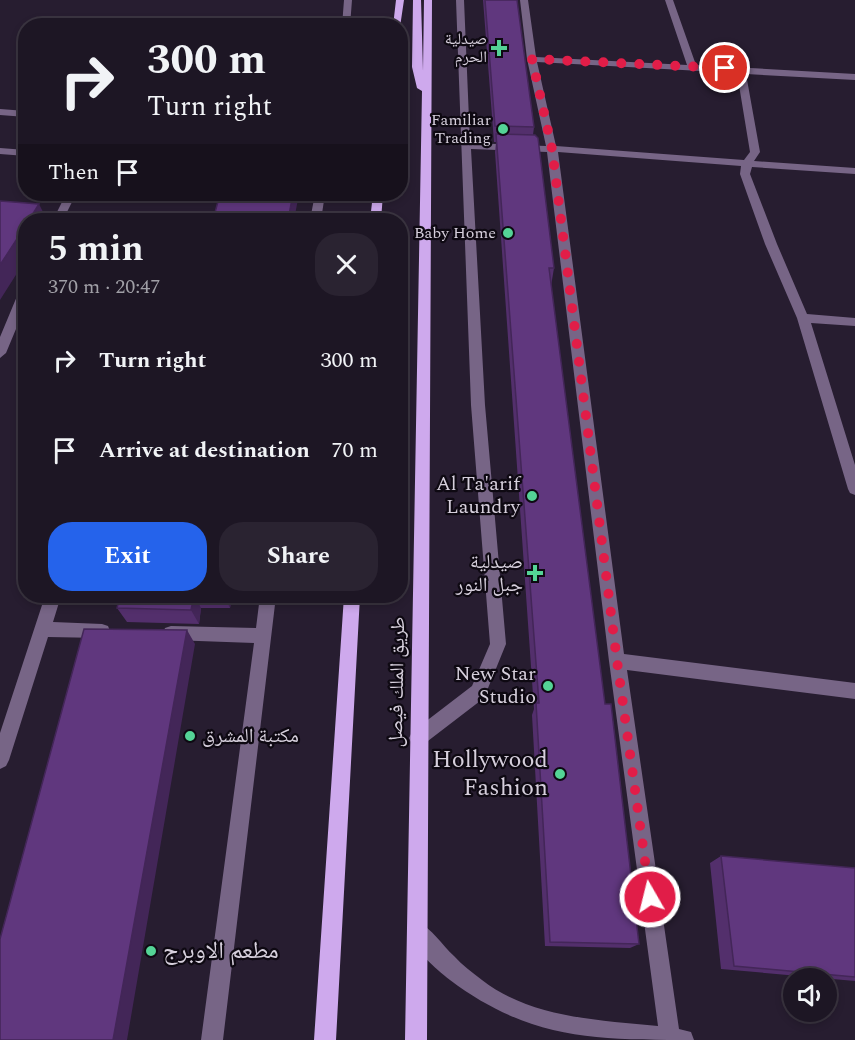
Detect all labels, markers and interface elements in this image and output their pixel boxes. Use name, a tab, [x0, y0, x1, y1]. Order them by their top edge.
place label: صيدلية الحرم	[445, 27, 487, 69]
text: 300 m	[147, 29, 266, 92]
marker: صيدلية الحرم	[492, 41, 506, 55]
icon: right	[48, 42, 126, 120]
pin	[699, 42, 750, 93]
icon: arrive	[708, 51, 741, 84]
text: Turn right	[147, 86, 272, 128]
place label: Familiar Trading	[431, 108, 491, 150]
marker: Familiar Trading	[496, 122, 510, 136]
text: Then	[48, 156, 99, 189]
icon: arrive	[111, 156, 144, 189]
place label: Baby Home	[414, 221, 496, 245]
text: 5 min	[48, 222, 144, 277]
marker: Baby Home	[501, 226, 515, 240]
button: close	[315, 233, 378, 296]
text: 370 m · 20:47	[48, 272, 160, 302]
icon: right	[48, 344, 81, 377]
text: Turn right	[99, 344, 206, 377]
text: 300 m	[321, 344, 378, 377]
icon: arrive	[48, 434, 81, 467]
text: Arrive at destination	[99, 434, 310, 467]
text: 70 m	[332, 434, 378, 467]
place label: Al Ta'arif Laundry	[436, 469, 522, 522]
marker: Al Ta'arif Laundry	[525, 489, 539, 503]
button: Exit	[48, 522, 207, 591]
button: Share	[219, 522, 378, 591]
place label: صيدلية جبل النور	[455, 547, 523, 600]
marker: صيدلية جبل النور	[528, 566, 542, 580]
street label: طريق الملك فيصل	[381, 616, 413, 748]
place label: New Star Studio	[455, 659, 536, 712]
marker: New Star Studio	[541, 679, 555, 693]
place label: مكتبة المشرق	[202, 721, 299, 751]
marker: مكتبة المشرق	[183, 729, 197, 743]
place label: Hollywood Fashion	[432, 742, 548, 806]
marker: Hollywood Fashion	[553, 767, 567, 781]
position arrow	[618, 865, 682, 929]
place label: مطعم الاوبرج	[163, 933, 279, 969]
marker: مطعم الاوبرج	[144, 944, 158, 958]
map controls	[783, 968, 837, 1022]
button: sound	[783, 968, 837, 1022]

